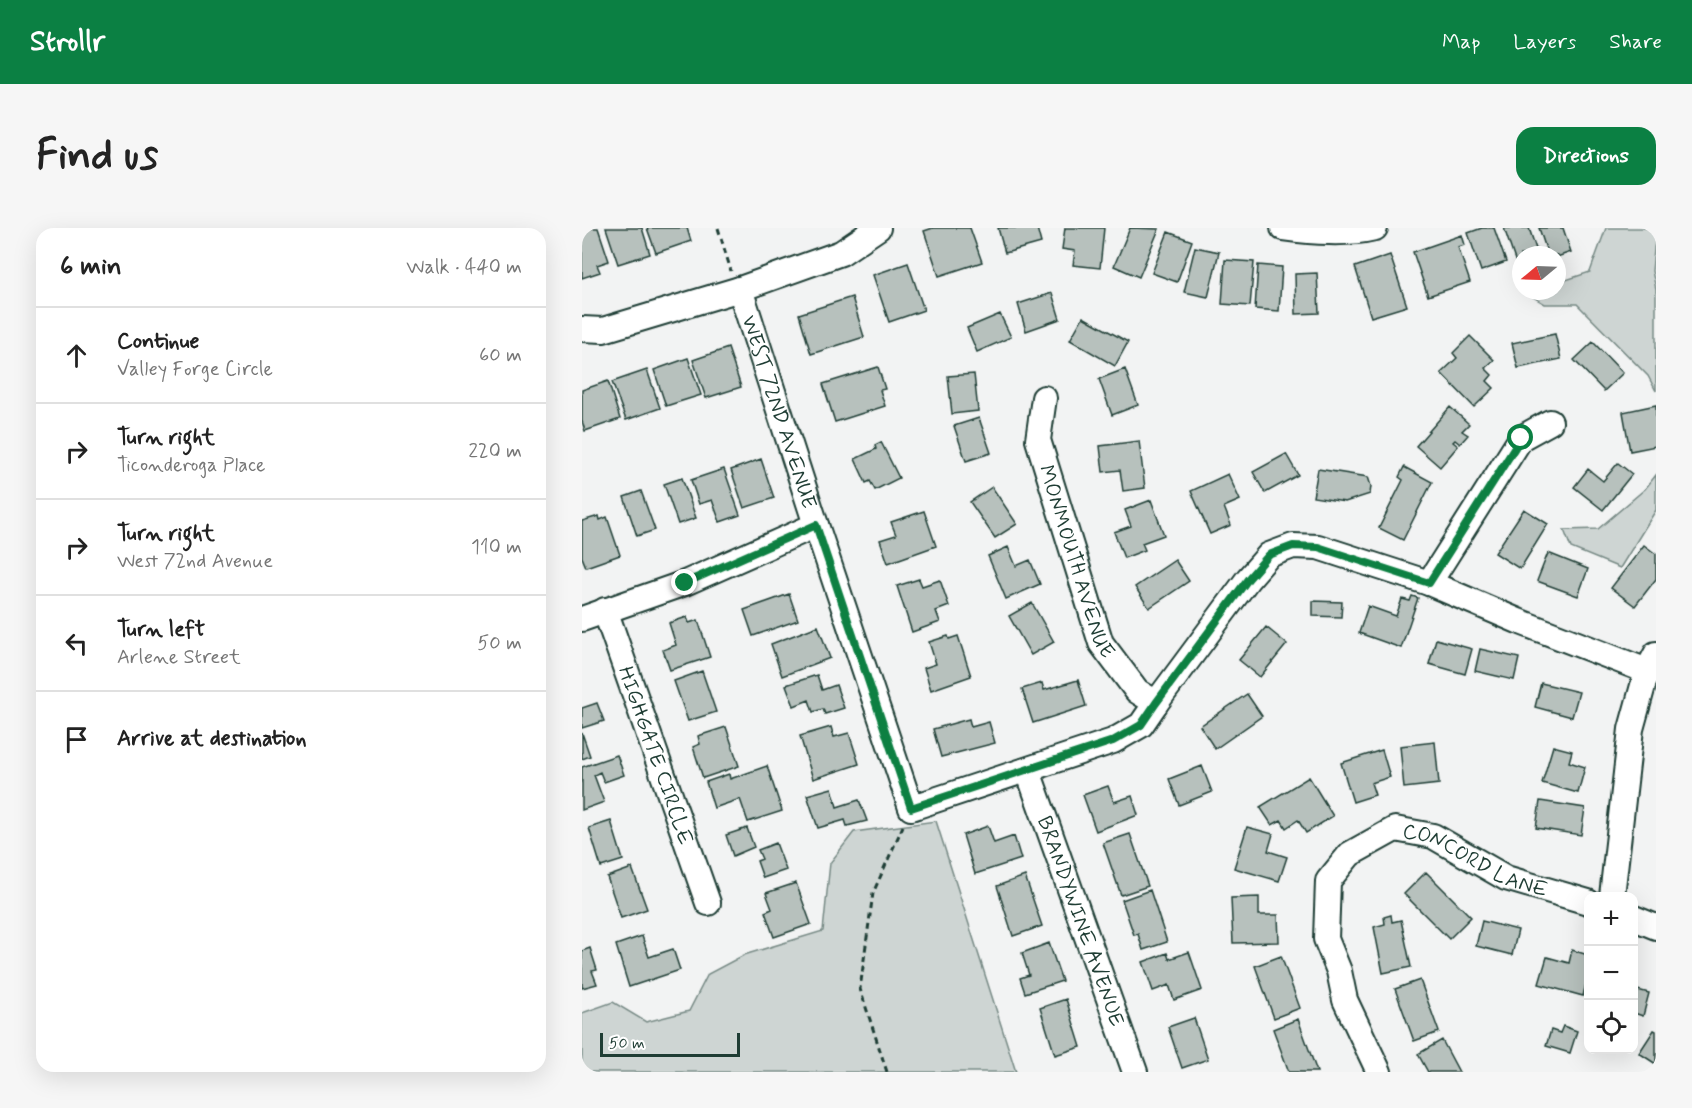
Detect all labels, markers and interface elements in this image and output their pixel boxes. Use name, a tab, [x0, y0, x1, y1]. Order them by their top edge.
text: Strollr	[30, 24, 105, 61]
text: Map	[1442, 28, 1480, 56]
text: Layers	[1513, 28, 1576, 56]
text: Share	[1609, 28, 1662, 56]
button: Directions	[1516, 127, 1656, 185]
text: Find us	[36, 129, 158, 184]
north arrow	[1512, 246, 1566, 300]
text: 6 min	[60, 250, 122, 284]
text: Walk · 440 m	[406, 254, 522, 281]
street label: WEST 72ND AVENUE	[734, 312, 823, 512]
text: Continue	[117, 328, 199, 356]
icon: ahead	[60, 339, 93, 372]
text: 60 m	[479, 342, 522, 369]
text: Valley Forge Circle	[117, 356, 273, 383]
text: Turn right	[117, 424, 215, 452]
route start	[1507, 424, 1533, 450]
icon: right	[60, 435, 93, 468]
text: 220 m	[468, 438, 522, 465]
text: Ticonderoga Place	[117, 452, 266, 479]
street label: MONMOUTH AVENUE	[1032, 462, 1121, 665]
text: Turn right	[117, 520, 215, 548]
icon: right	[60, 531, 93, 564]
text: 110 m	[471, 534, 522, 561]
text: West 72nd Avenue	[117, 548, 273, 575]
route end	[671, 569, 697, 595]
text: Turn left	[117, 616, 205, 644]
icon: left	[60, 627, 93, 660]
text: 50 m	[477, 630, 522, 657]
text: Arlene Street	[117, 644, 241, 671]
street label: HIGHGATE CIRCLE	[611, 663, 699, 849]
icon: arrive	[60, 723, 93, 756]
text: Arrive at destination	[117, 725, 307, 753]
street label: BRANDYWINE AVENUE	[1030, 812, 1131, 1030]
street label: CONCORD LANE	[1400, 818, 1551, 904]
map controls	[1584, 892, 1638, 1054]
button: +	[1584, 892, 1638, 946]
button: −	[1584, 946, 1638, 1000]
button: locate	[1584, 1000, 1638, 1054]
scale bar	[600, 1030, 740, 1058]
text: 50 m	[609, 1033, 645, 1054]

